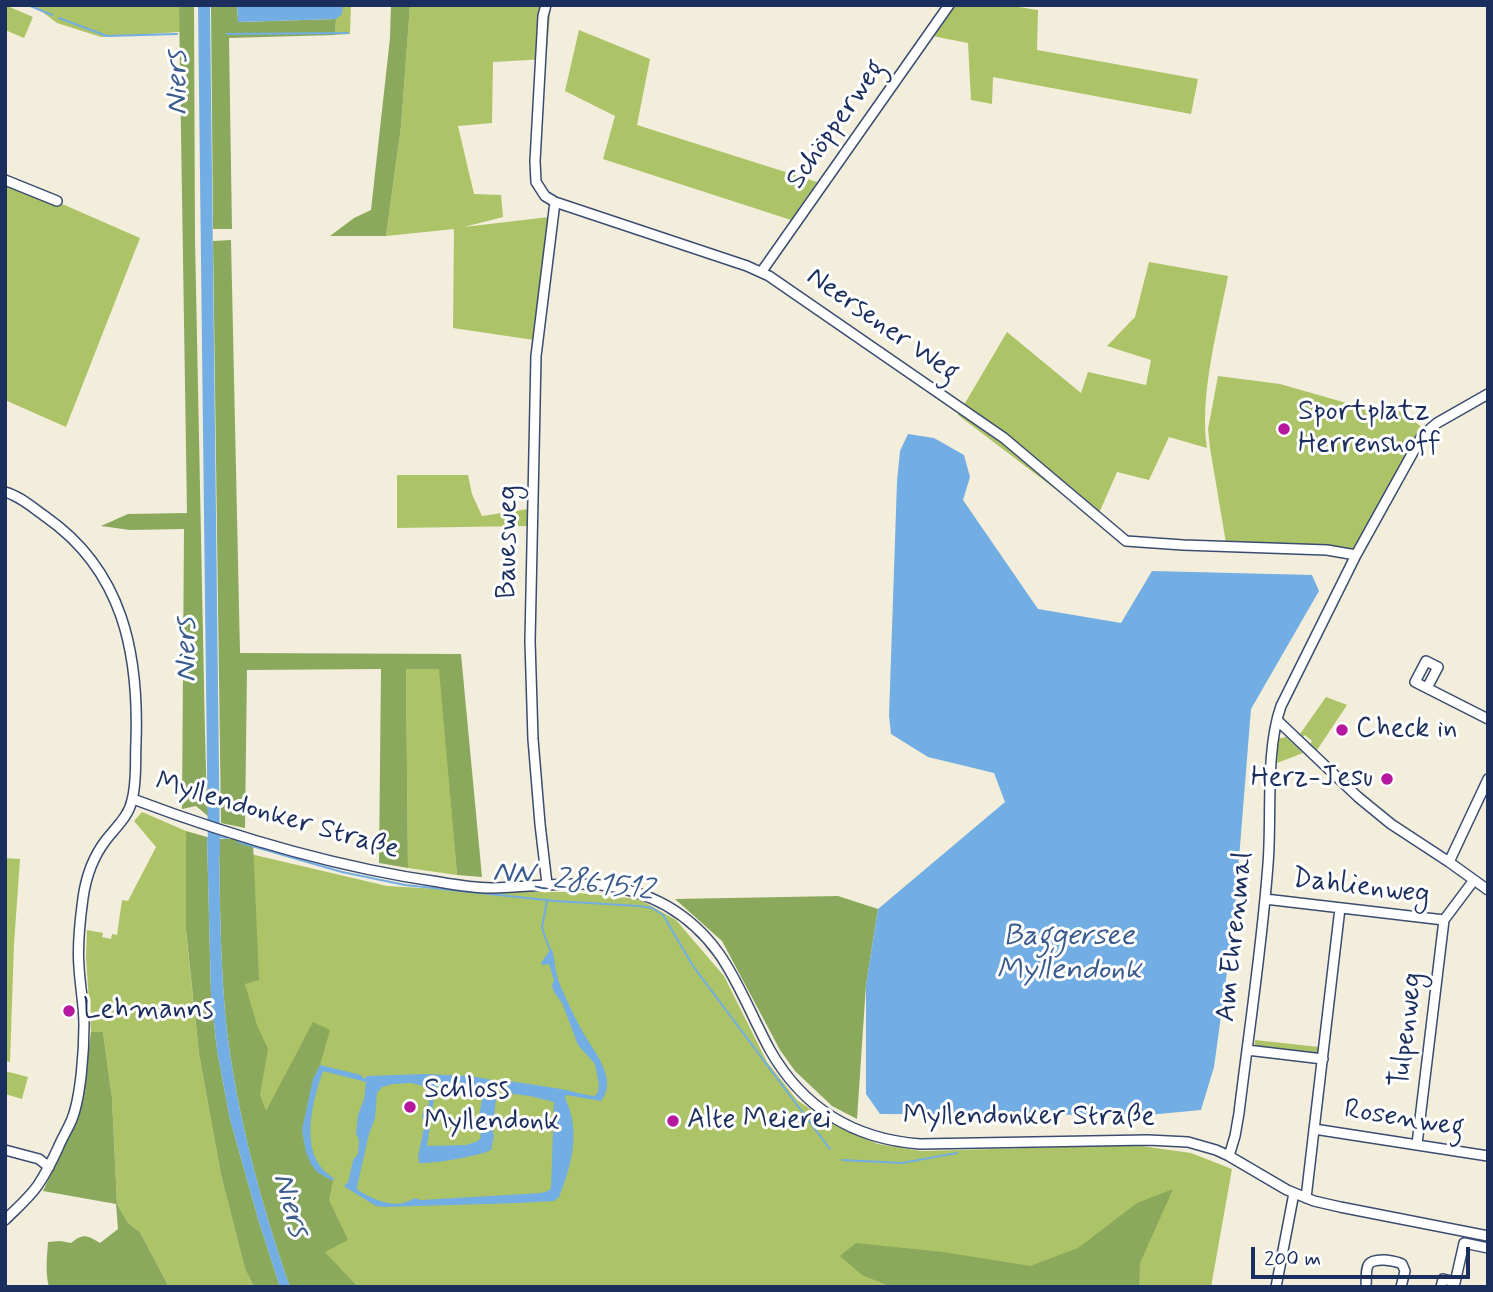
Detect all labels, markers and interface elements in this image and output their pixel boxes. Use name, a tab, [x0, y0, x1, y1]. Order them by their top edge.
water label: Niers	[160, 50, 198, 116]
street label: Schöpperweg	[780, 54, 894, 196]
street label: Neersener Weg	[799, 261, 965, 391]
place label: Sportplatz Herrenshoff	[1298, 396, 1441, 462]
marker: Sportplatz Herrenshoff	[1276, 421, 1292, 437]
street label: Bauesweg	[491, 485, 527, 599]
water label: Niers	[169, 617, 207, 683]
place label: Check in	[1356, 713, 1457, 747]
marker: Check in	[1334, 722, 1350, 738]
place label: Herz-Jesu	[1251, 762, 1373, 796]
street label: Myllendonker Straße	[151, 766, 403, 868]
marker: Herz-Jesu	[1379, 771, 1395, 787]
street label: Am Ehrenmal	[1210, 850, 1262, 1024]
water label: NN_2861512	[491, 855, 655, 911]
street label: Dahlienweg	[1291, 863, 1431, 913]
water label: Baggersee Myllendonk	[996, 920, 1142, 990]
street label: Tulpenweg	[1384, 971, 1432, 1089]
place label: Lehmanns	[83, 994, 213, 1028]
marker: Lehmanns	[61, 1003, 77, 1019]
place label: Schloss Myllendonk	[424, 1074, 560, 1140]
street label: Rosenweg	[1342, 1094, 1466, 1146]
marker: Schloss Myllendonk	[402, 1099, 418, 1115]
street label: Myllendonker Straße	[903, 1101, 1155, 1135]
place label: Alte Meierei	[687, 1104, 831, 1138]
marker: Alte Meierei	[665, 1113, 681, 1129]
water label: Niers	[263, 1169, 315, 1241]
scale bar	[1255, 1232, 1474, 1276]
text: 200 m	[1264, 1245, 1321, 1273]

